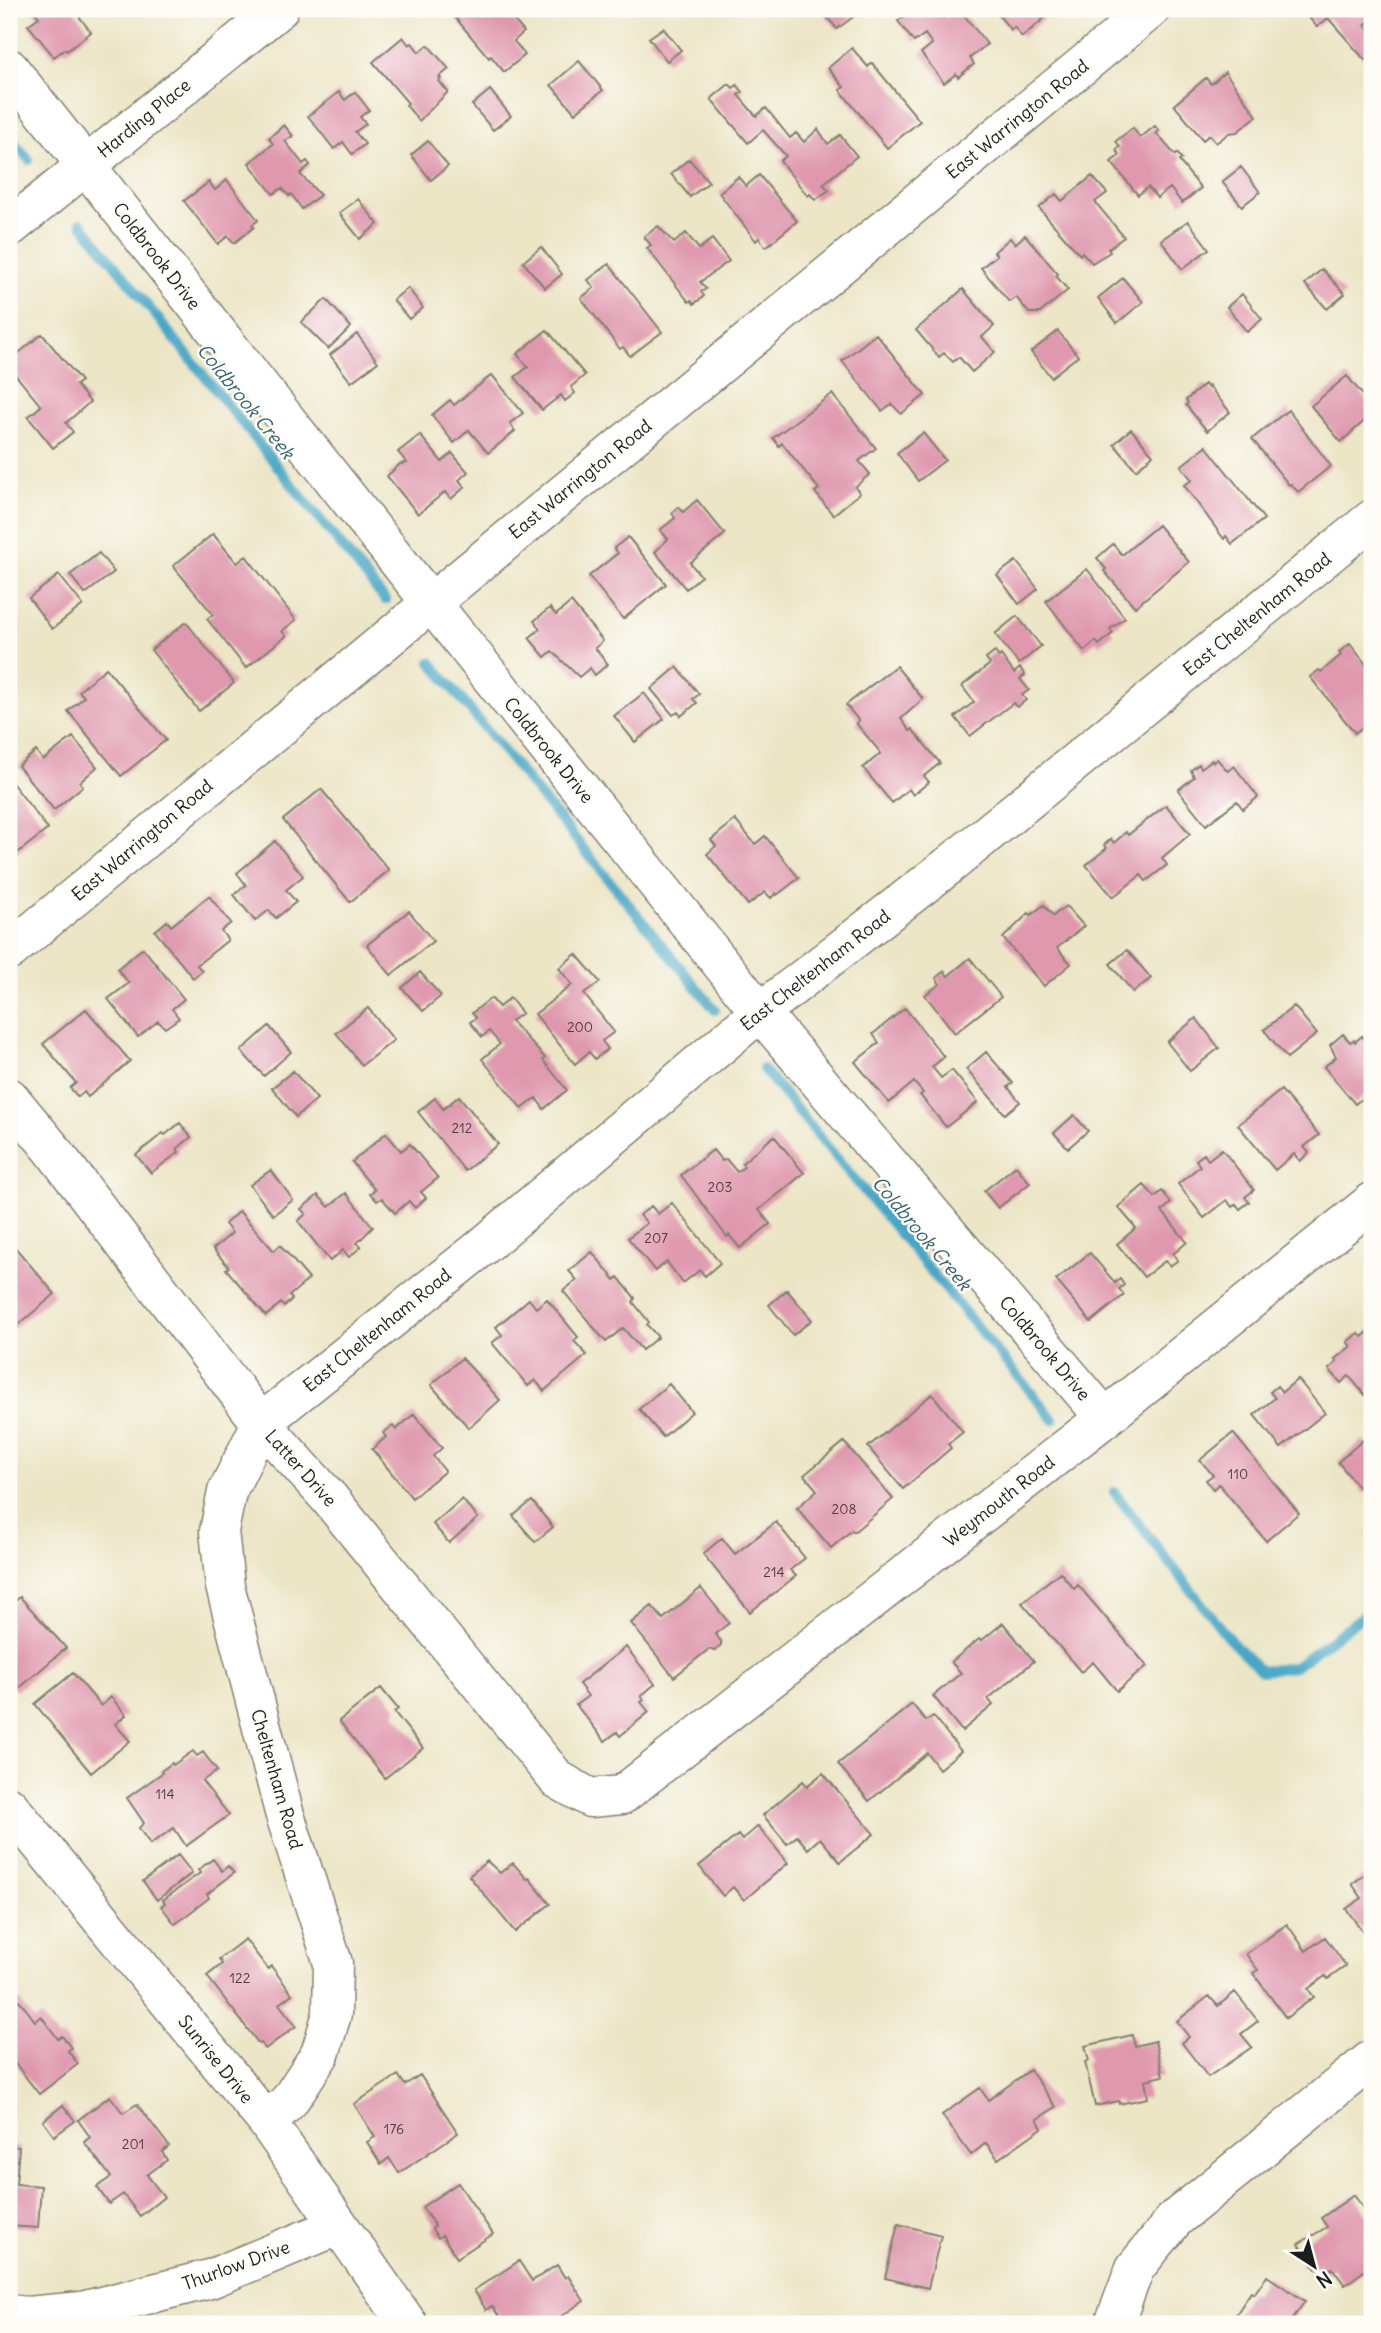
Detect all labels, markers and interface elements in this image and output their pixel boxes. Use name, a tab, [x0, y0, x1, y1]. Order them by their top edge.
street label: East Warrington Road	[941, 54, 1094, 184]
street label: Harding Place	[93, 73, 195, 163]
street label: Coldbrook Drive	[108, 198, 206, 314]
water label: Coldbrook Creek	[192, 338, 301, 465]
street label: East Warrington Road	[504, 414, 657, 544]
street label: East Cheltenham Road	[1178, 547, 1336, 681]
street label: Coldbrook Drive	[499, 692, 599, 808]
street label: East Warrington Road	[67, 774, 218, 906]
street label: East Cheltenham Road	[735, 904, 895, 1036]
house number: 200	[567, 1018, 593, 1036]
house number: 212	[452, 1119, 473, 1137]
water label: Coldbrook Creek	[867, 1171, 978, 1296]
house number: 203	[708, 1178, 732, 1196]
house number: 207	[644, 1229, 668, 1247]
street label: East Cheltenham Road	[298, 1263, 456, 1397]
street label: Coldbrook Drive	[994, 1291, 1096, 1405]
street label: Latter Drive	[260, 1425, 342, 1511]
street label: Weymouth Road	[939, 1450, 1060, 1552]
house number: 110	[1228, 1465, 1248, 1483]
house number: 208	[832, 1500, 856, 1518]
house number: 214	[763, 1563, 785, 1581]
street label: Cheltenham Road	[246, 1706, 308, 1852]
house number: 114	[155, 1785, 175, 1803]
house number: 122	[230, 1969, 251, 1987]
street label: Sunrise Drive	[173, 2010, 259, 2108]
house number: 176	[384, 2120, 404, 2138]
house number: 201	[122, 2135, 144, 2153]
north arrow	[1280, 2232, 1350, 2302]
street label: Thurlow Drive	[179, 2235, 293, 2295]
text: N	[1312, 2266, 1336, 2293]

